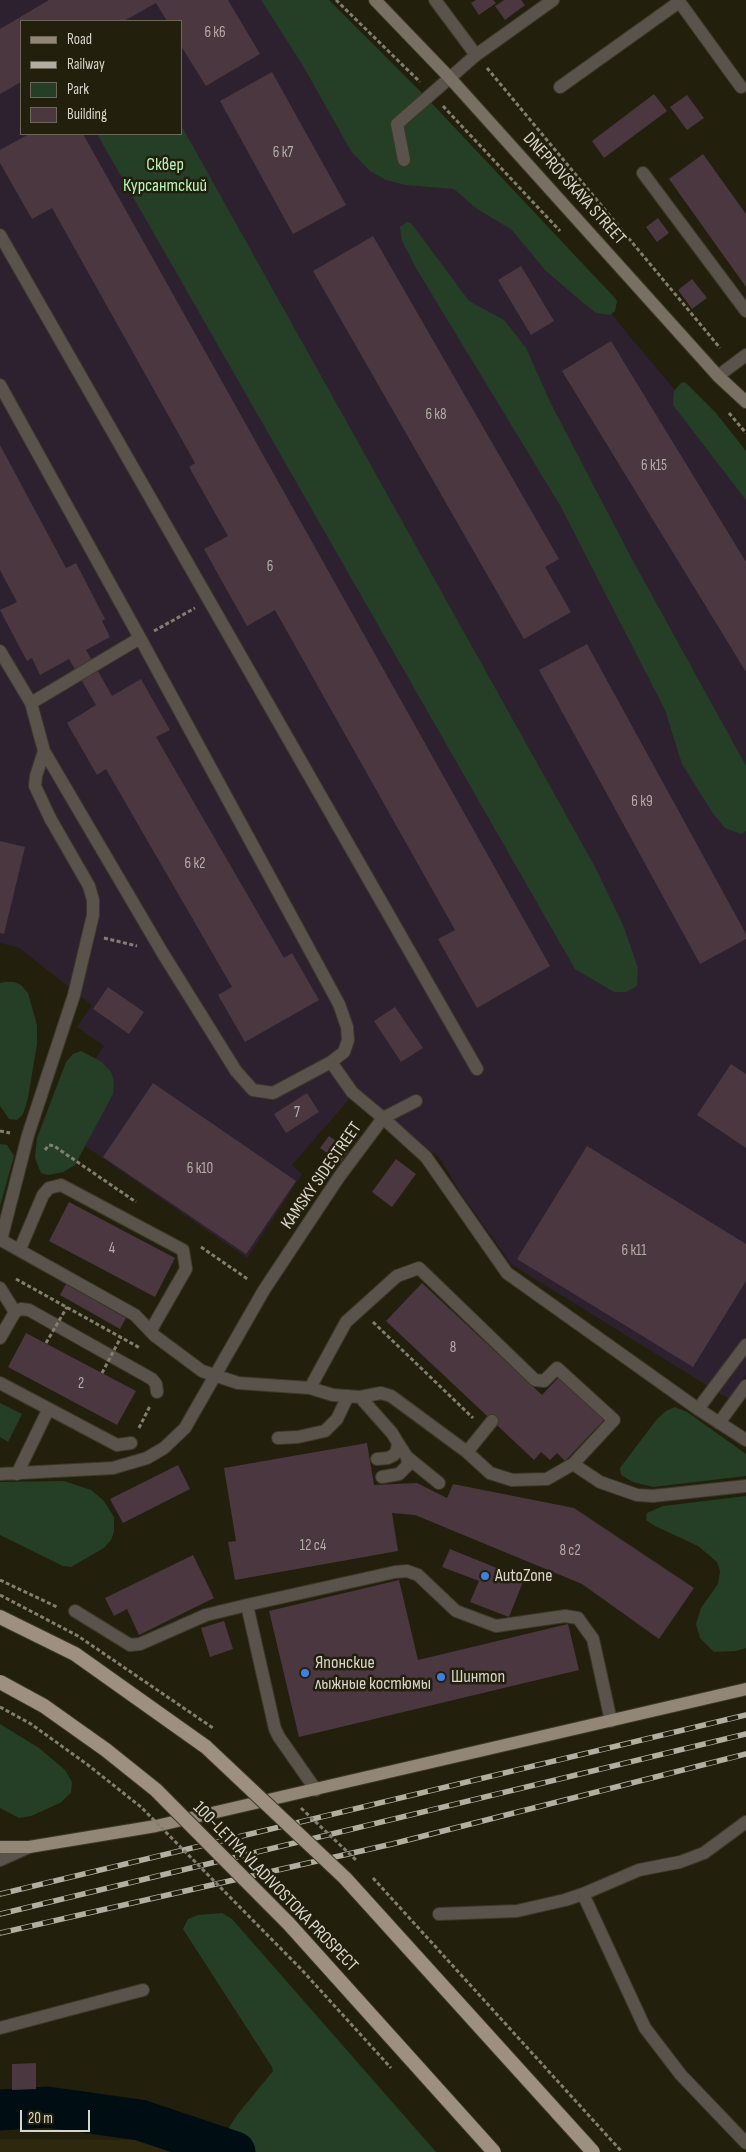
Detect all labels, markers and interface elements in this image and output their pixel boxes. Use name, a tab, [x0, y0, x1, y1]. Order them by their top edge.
legend	[20, 20, 182, 135]
house number: 6 к6	[204, 24, 226, 42]
text: Road	[67, 30, 92, 49]
text: Railway	[67, 55, 105, 74]
text: Park	[67, 80, 89, 99]
text: Building	[67, 105, 107, 124]
street label: DNEPROVSKAYA STREET	[518, 128, 630, 250]
house number: 6 к7	[273, 144, 293, 162]
park label: Сквер Курсантский	[123, 154, 207, 196]
house number: 6 к8	[425, 406, 447, 424]
house number: 6 к15	[641, 457, 667, 475]
house number: 6	[267, 558, 273, 576]
house number: 6 к9	[631, 793, 653, 811]
house number: 6 к2	[185, 855, 205, 873]
house number: 7	[294, 1104, 300, 1122]
street label: KAMSKY SIDESTREET	[277, 1118, 367, 1234]
house number: 6 к10	[187, 1160, 213, 1178]
house number: 4	[109, 1240, 115, 1258]
house number: 6 к11	[621, 1242, 647, 1260]
house number: 8	[450, 1339, 456, 1357]
house number: 2	[78, 1375, 84, 1393]
house number: 12 с4	[300, 1537, 326, 1555]
house number: 8 с2	[559, 1542, 581, 1560]
place label: AutoZone	[495, 1565, 553, 1587]
marker: AutoZone	[479, 1570, 491, 1582]
place label: Японские лыжные костюмы	[315, 1652, 431, 1695]
place label: Шинтоп	[451, 1666, 505, 1688]
marker: Японские лыжные костюмы	[299, 1667, 311, 1679]
marker: Шинтоп	[435, 1671, 447, 1683]
street label: 100-LETIYA VLADIVOSTOKA PROSPECT	[188, 1797, 362, 1977]
scale bar	[22, 2100, 92, 2132]
text: 20 m	[28, 2109, 53, 2128]

